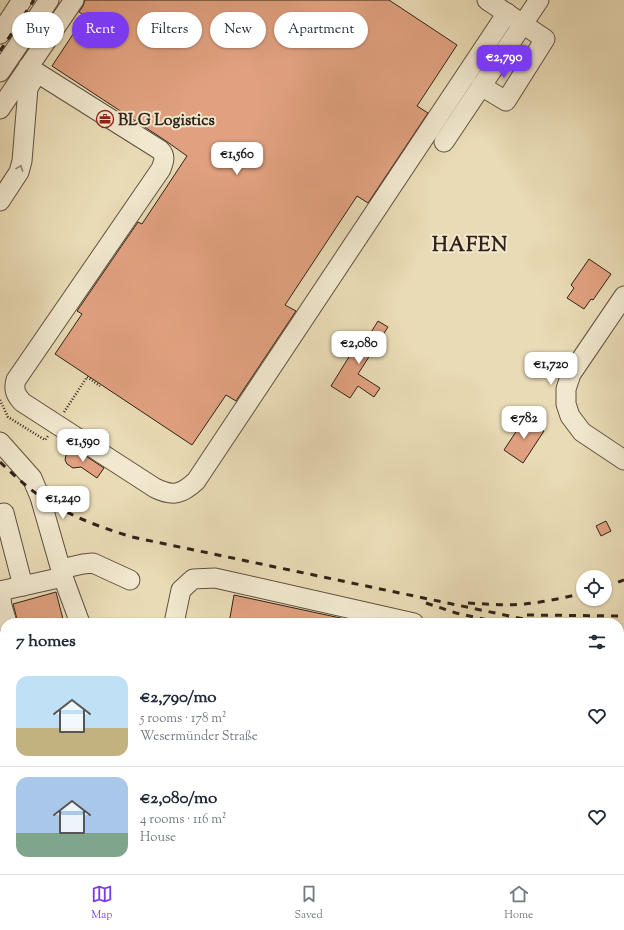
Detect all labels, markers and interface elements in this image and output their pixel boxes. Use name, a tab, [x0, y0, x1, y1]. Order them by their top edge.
chip: Buy	[12, 12, 64, 48]
chip: Rent	[72, 12, 129, 48]
chip: Filters	[137, 12, 202, 48]
chip: New	[210, 12, 266, 48]
chip: Apartment	[274, 12, 368, 48]
pin: €2,790	[471, 45, 537, 79]
text: €2,790	[486, 49, 522, 67]
office icon: BLG Logistics	[95, 109, 115, 129]
place label: BLG Logistics	[118, 110, 215, 133]
pin: €1,560	[204, 142, 270, 176]
text: €1,560	[220, 146, 254, 164]
one-way arrow	[15, 164, 24, 171]
district label: HAFEN	[432, 232, 508, 261]
pin: €2,080	[326, 331, 392, 365]
text: €2,080	[340, 335, 378, 353]
pin: €1,720	[518, 352, 584, 386]
text: €1,720	[534, 356, 569, 374]
pin: €782	[500, 406, 548, 440]
text: €782	[511, 410, 537, 428]
pin: €1,590	[50, 429, 116, 463]
text: €1,590	[66, 433, 100, 451]
pin: €1,240	[30, 486, 96, 520]
text: €1,240	[45, 490, 81, 508]
map controls	[576, 570, 612, 606]
button: locate	[576, 570, 612, 606]
text: 7 homes	[16, 630, 76, 654]
icon: filters	[586, 631, 608, 653]
text: €2,790/mo	[140, 686, 217, 710]
icon: home	[48, 692, 96, 740]
icon: heart	[586, 705, 608, 727]
text: 5 rooms · 178 m²	[140, 710, 226, 728]
text: Wesermünder Straße	[140, 728, 258, 746]
text: €2,080/mo	[140, 787, 217, 811]
icon: home	[48, 793, 96, 841]
icon: heart	[586, 806, 608, 828]
text: 4 rooms · 116 m²	[140, 811, 226, 829]
text: House	[140, 829, 176, 847]
tab: Map	[91, 883, 113, 923]
tab: Saved	[294, 883, 323, 923]
tab: Home	[504, 883, 533, 923]

